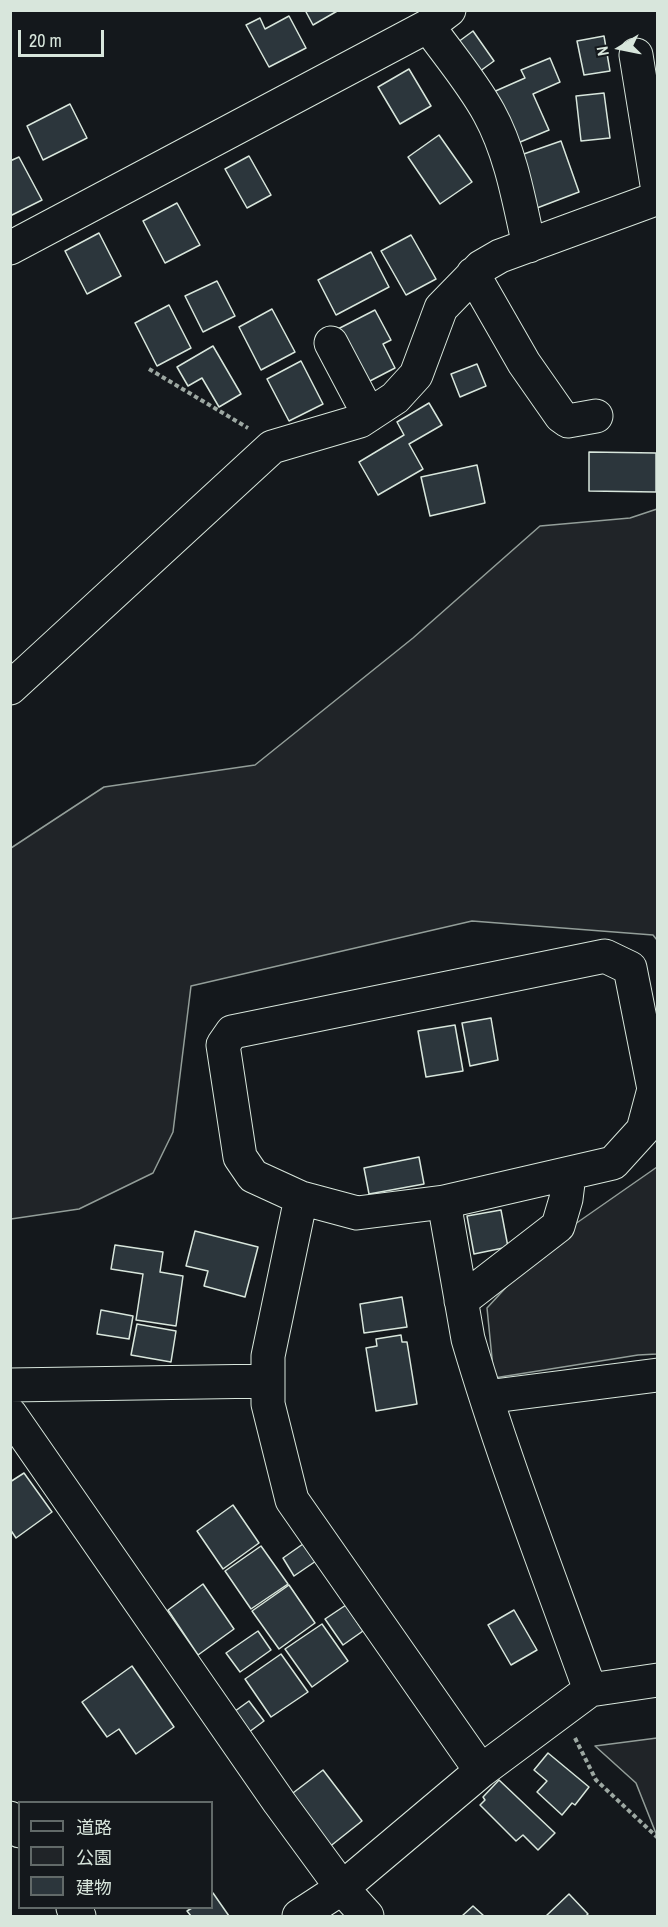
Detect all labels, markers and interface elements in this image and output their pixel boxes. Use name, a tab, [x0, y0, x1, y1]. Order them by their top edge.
scale bar	[21, 18, 106, 56]
north arrow	[590, 18, 650, 78]
text: 20 m	[29, 28, 62, 53]
text: N	[591, 45, 614, 58]
legend	[18, 1801, 213, 1909]
text: 道路	[76, 1815, 112, 1840]
text: 公園	[76, 1845, 112, 1870]
text: 建物	[76, 1875, 112, 1900]

